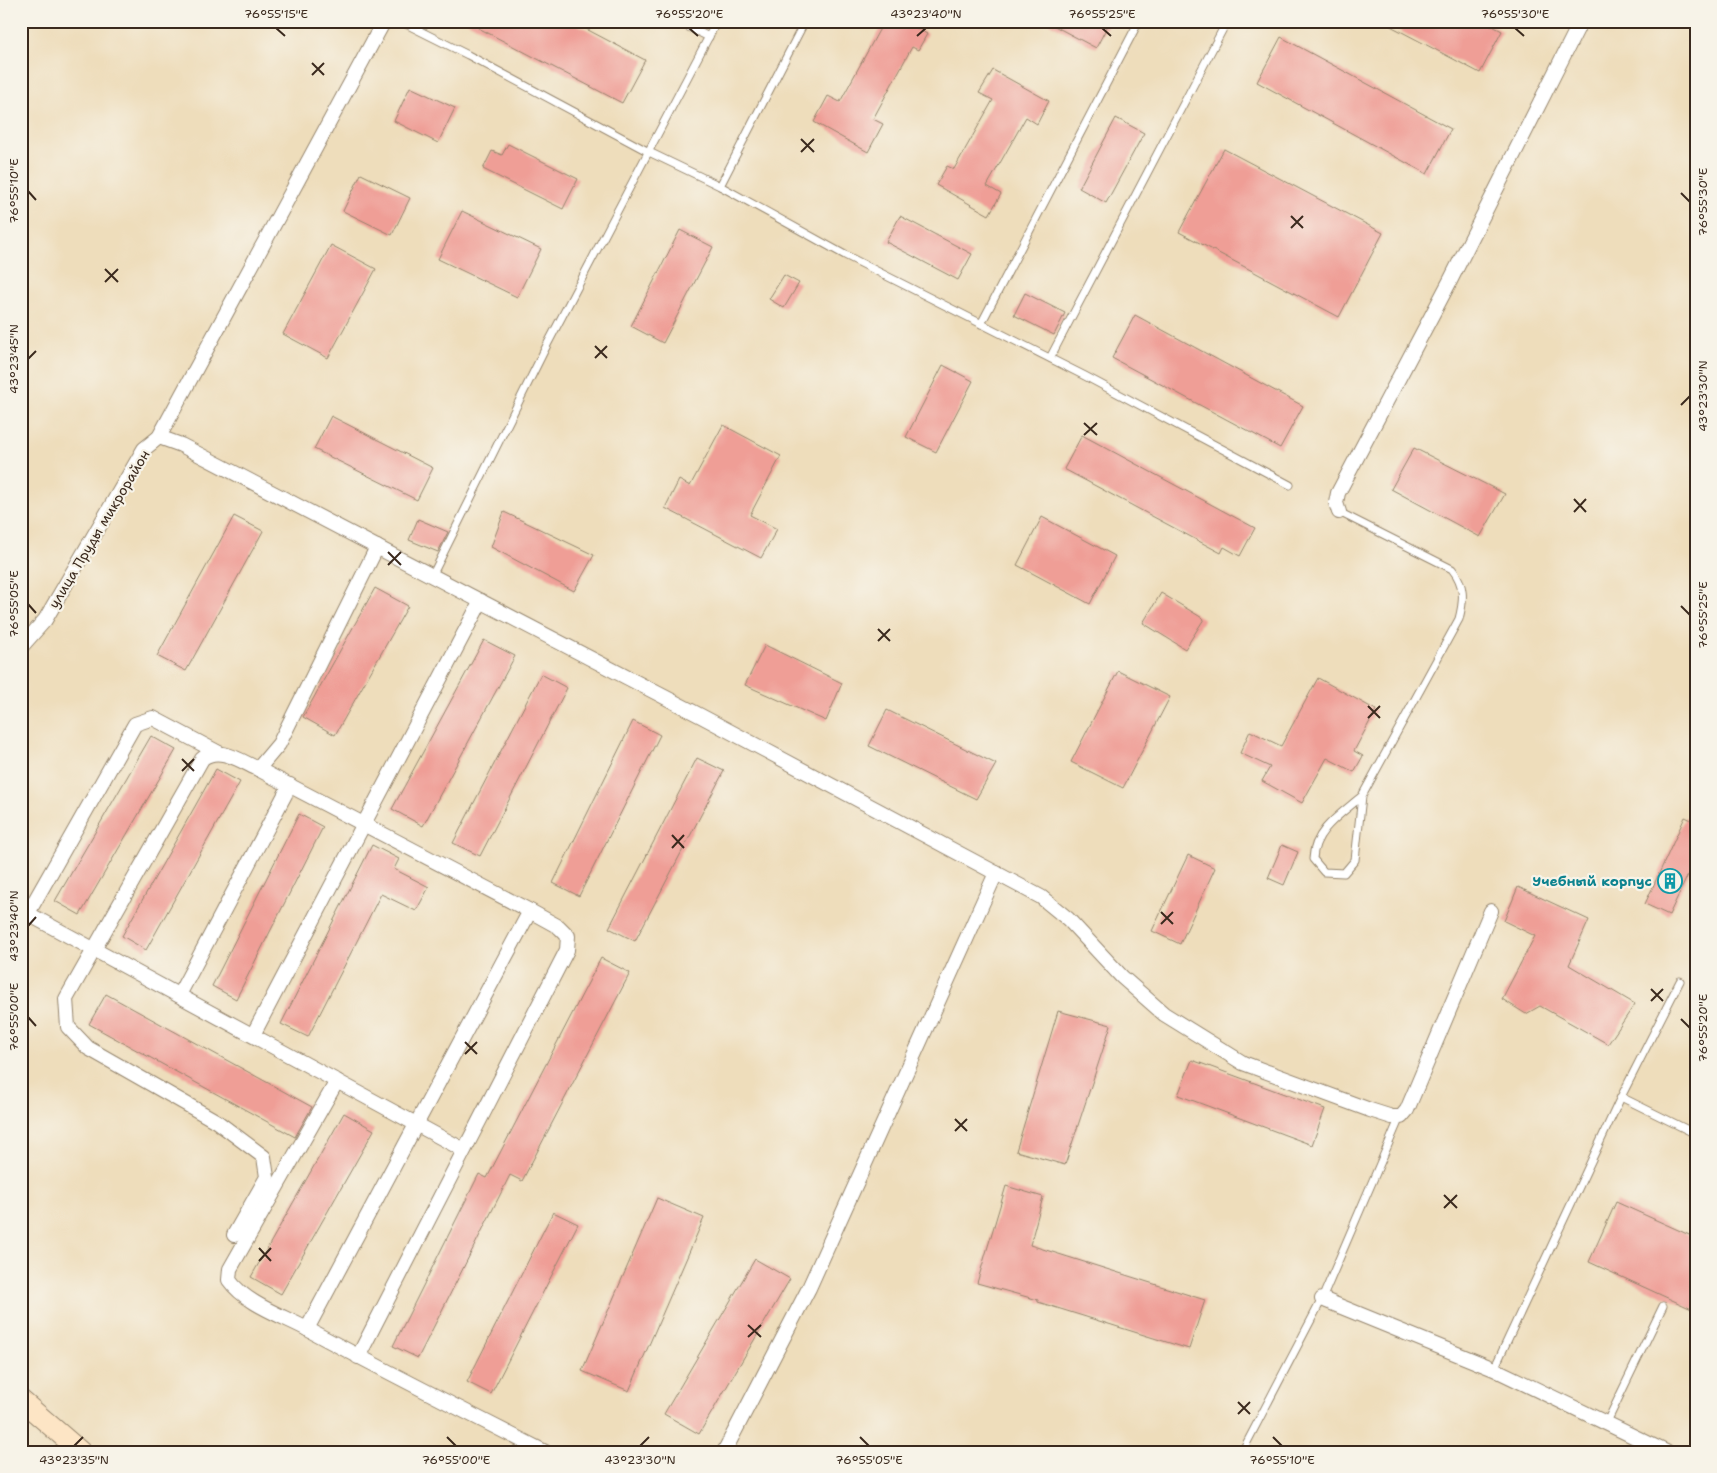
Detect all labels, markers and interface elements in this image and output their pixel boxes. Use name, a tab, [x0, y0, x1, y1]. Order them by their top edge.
text: 76°55'15"E	[244, 6, 308, 22]
text: 76°55'20"E	[655, 6, 723, 22]
text: 43°23'40"N	[890, 6, 962, 22]
text: 76°55'25"E	[1068, 6, 1136, 22]
text: 76°55'30"E	[1481, 6, 1549, 22]
text: 76°55'10"E	[6, 158, 22, 224]
text: 76°55'30"E	[1695, 168, 1711, 236]
text: 43°23'45"N	[6, 324, 22, 394]
text: 43°23'30"N	[1695, 360, 1711, 432]
street label: улица Пруды микрорайон	[44, 446, 154, 612]
text: 76°55'05"E	[6, 570, 22, 638]
text: 76°55'25"E	[1695, 581, 1711, 649]
building icon: Учебный корпус	[1657, 868, 1683, 894]
place label: Учебный корпус	[1532, 872, 1652, 890]
text: 43°23'40"N	[6, 890, 22, 962]
text: 76°55'00"E	[6, 983, 22, 1051]
text: 76°55'20"E	[1695, 994, 1711, 1062]
text: 43°23'35"N	[39, 1452, 109, 1468]
text: 76°55'00"E	[422, 1452, 490, 1468]
text: 43°23'30"N	[604, 1452, 676, 1468]
text: 76°55'05"E	[835, 1452, 903, 1468]
text: 76°55'10"E	[1249, 1452, 1315, 1468]

